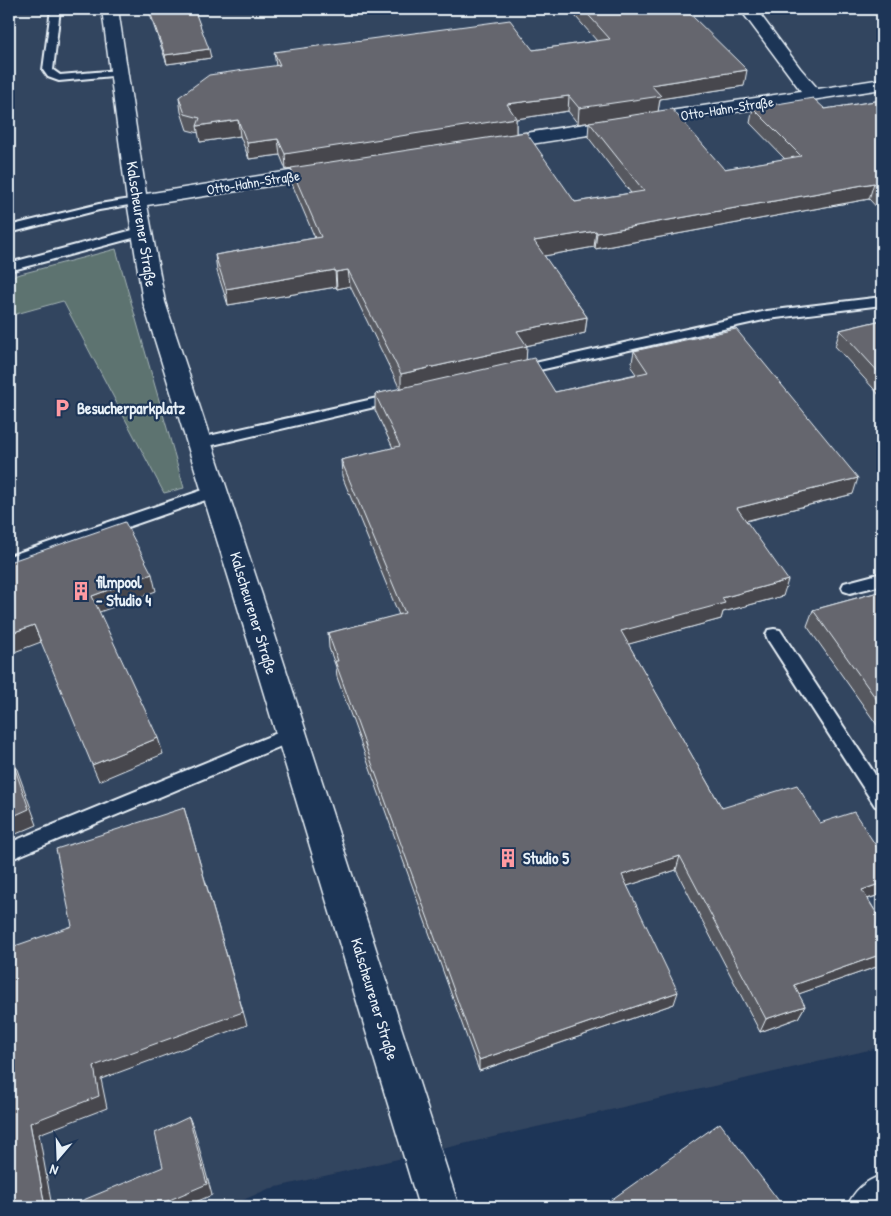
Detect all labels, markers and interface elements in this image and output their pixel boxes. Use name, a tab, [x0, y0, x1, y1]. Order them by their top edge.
street label: Otto-Hahn-Straße	[679, 91, 775, 126]
street label: Kalscheurener Straße	[121, 160, 163, 289]
street label: Otto-Hahn-Straße	[205, 165, 301, 200]
parking icon: Besucherparkplatz	[51, 397, 73, 419]
place label: Besucherparkplatz	[77, 397, 185, 420]
street label: Kalscheurener Straße	[225, 549, 283, 677]
place label: filmpool - Studio 4	[96, 571, 151, 611]
building icon: filmpool - Studio 4	[70, 580, 92, 602]
building icon: Studio 5	[497, 847, 519, 869]
place label: Studio 5	[523, 847, 569, 869]
street label: Kalscheurener Straße	[346, 935, 404, 1063]
north arrow	[32, 1134, 82, 1184]
text: N	[46, 1160, 60, 1181]

